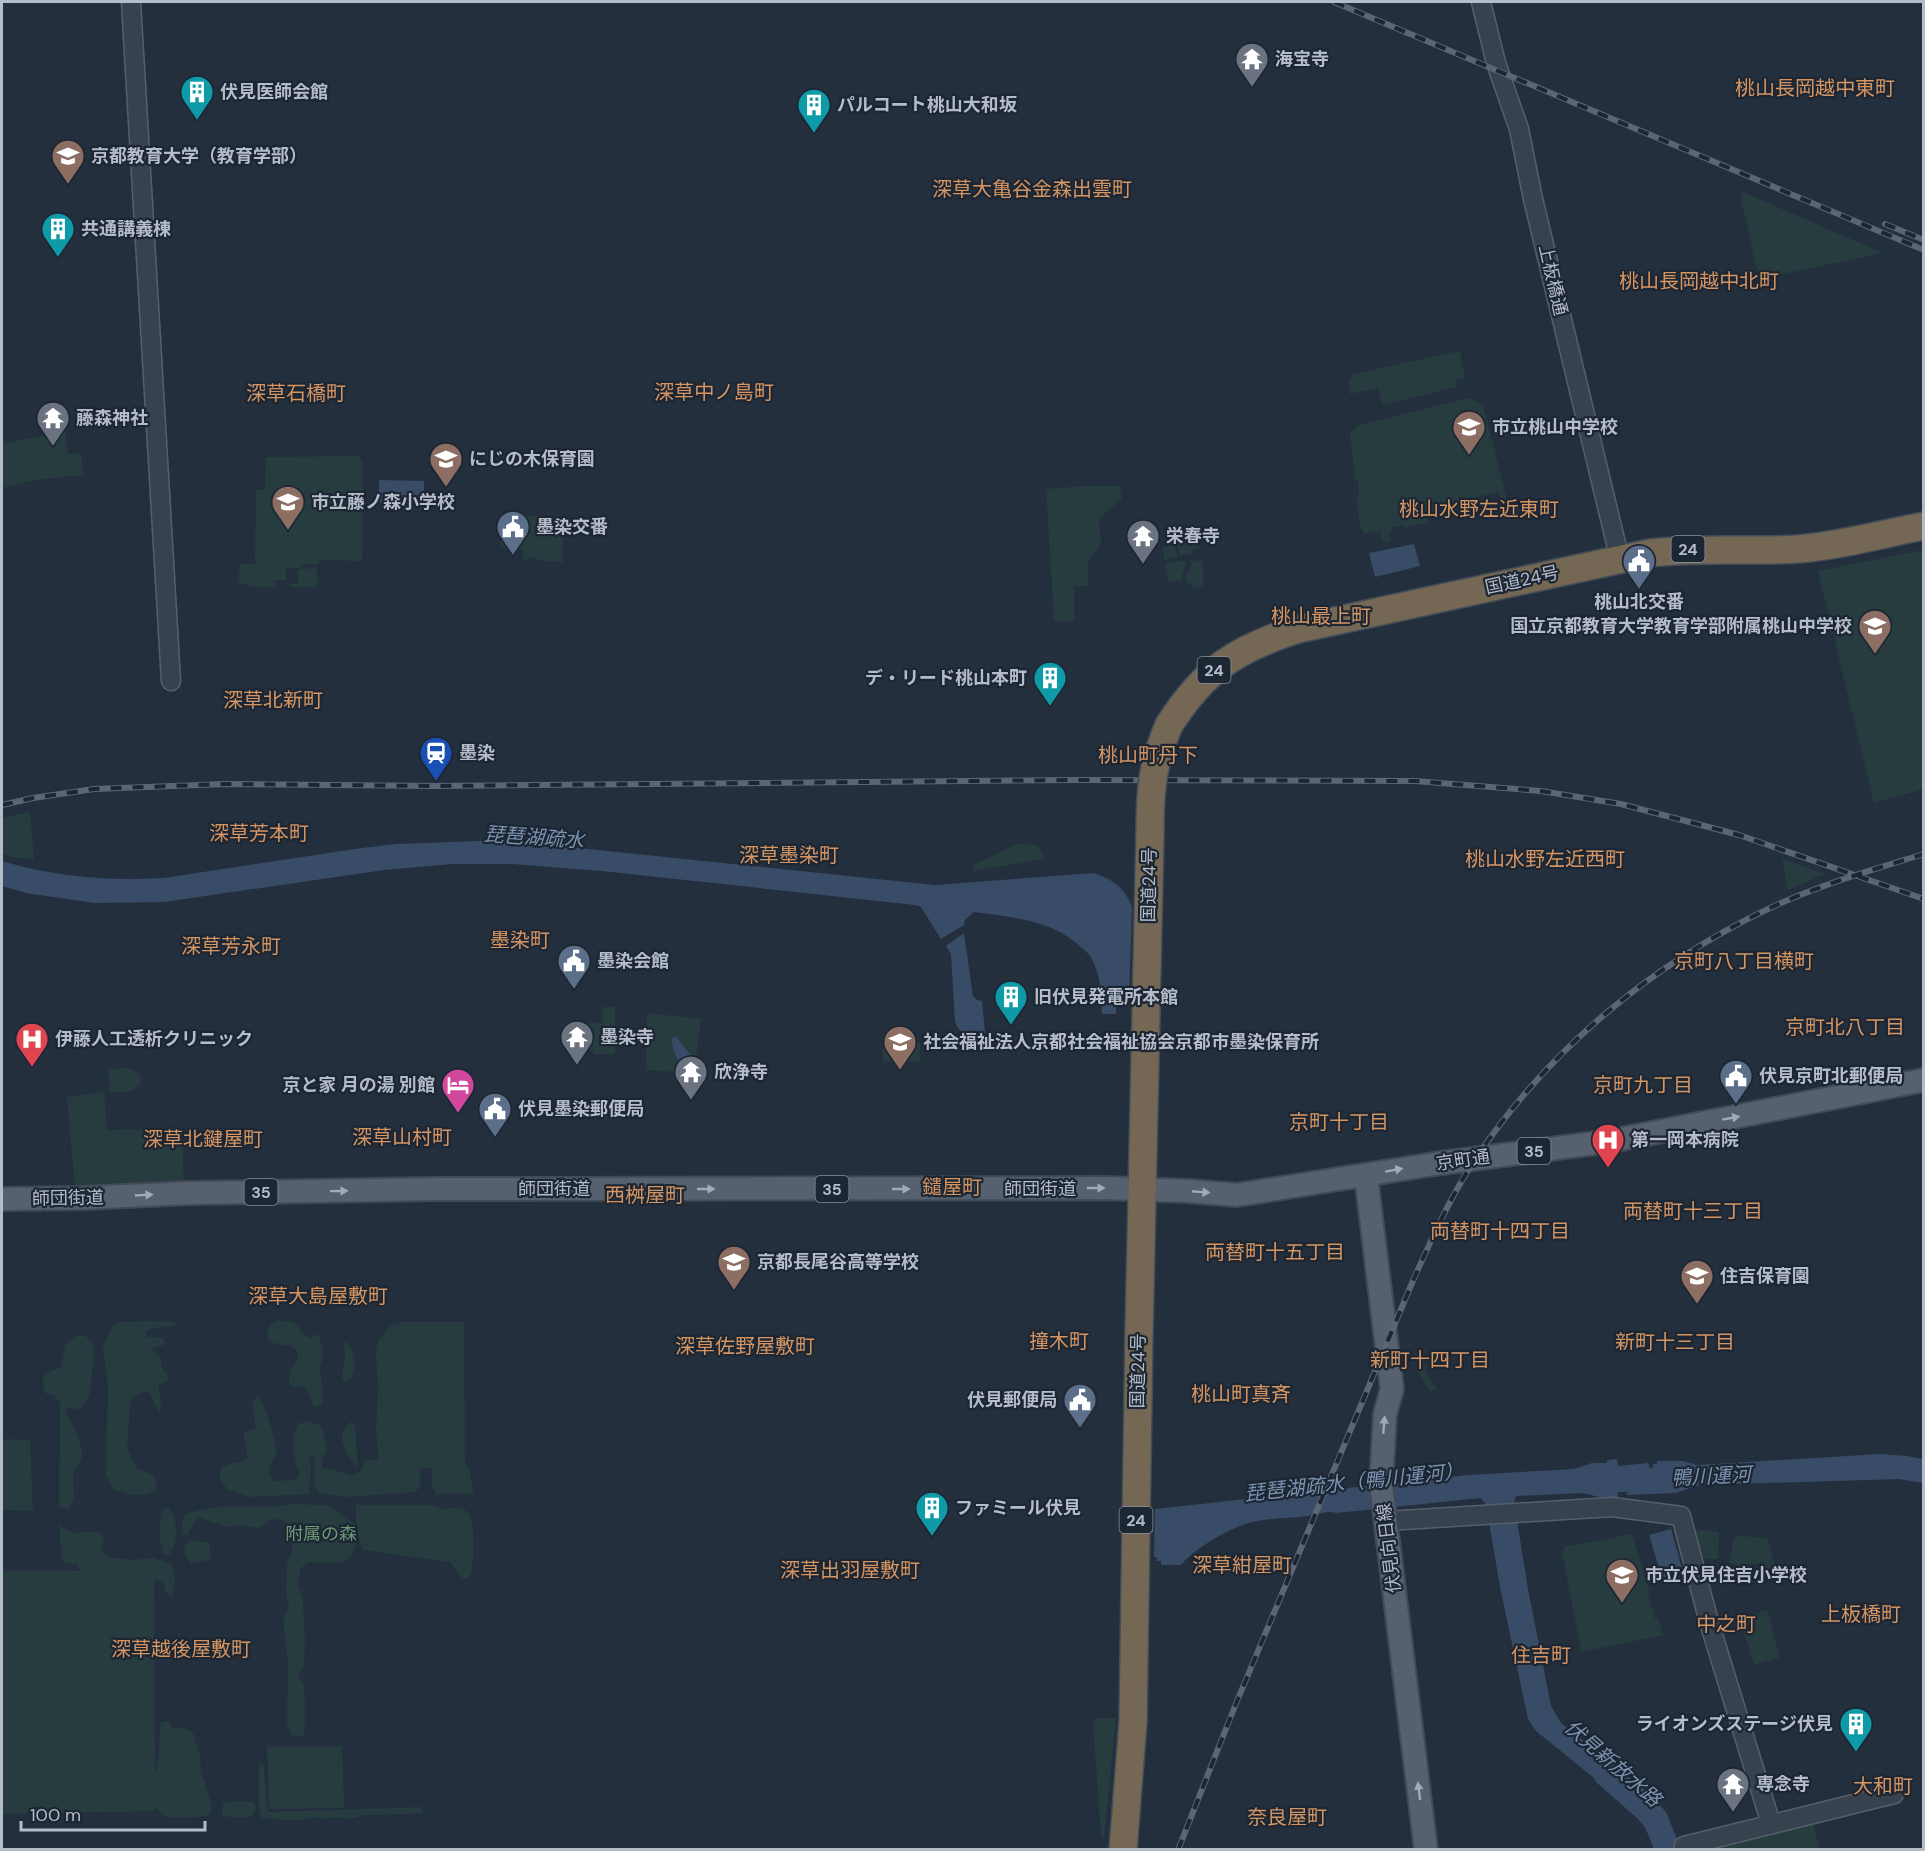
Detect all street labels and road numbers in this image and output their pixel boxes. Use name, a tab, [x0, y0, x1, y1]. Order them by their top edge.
street label: 上板橋通	[1533, 242, 1573, 318]
road number: 24	[1672, 536, 1704, 562]
street label: 国道24号	[1483, 560, 1561, 600]
road number: 24	[1198, 657, 1230, 683]
street label: 国道24号	[1136, 847, 1162, 923]
road number: 35	[1518, 1138, 1550, 1164]
street label: 京町通	[1435, 1144, 1491, 1176]
road number: 35	[816, 1176, 848, 1202]
street label: 師団街道	[518, 1177, 590, 1201]
street label: 師団街道	[1004, 1177, 1076, 1201]
road number: 35	[244, 1179, 278, 1205]
street label: 師団街道	[32, 1185, 104, 1211]
street label: 国道24号	[1125, 1333, 1151, 1409]
street label: 伏見向日線	[1372, 1502, 1406, 1594]
road number: 24	[1120, 1507, 1152, 1533]

